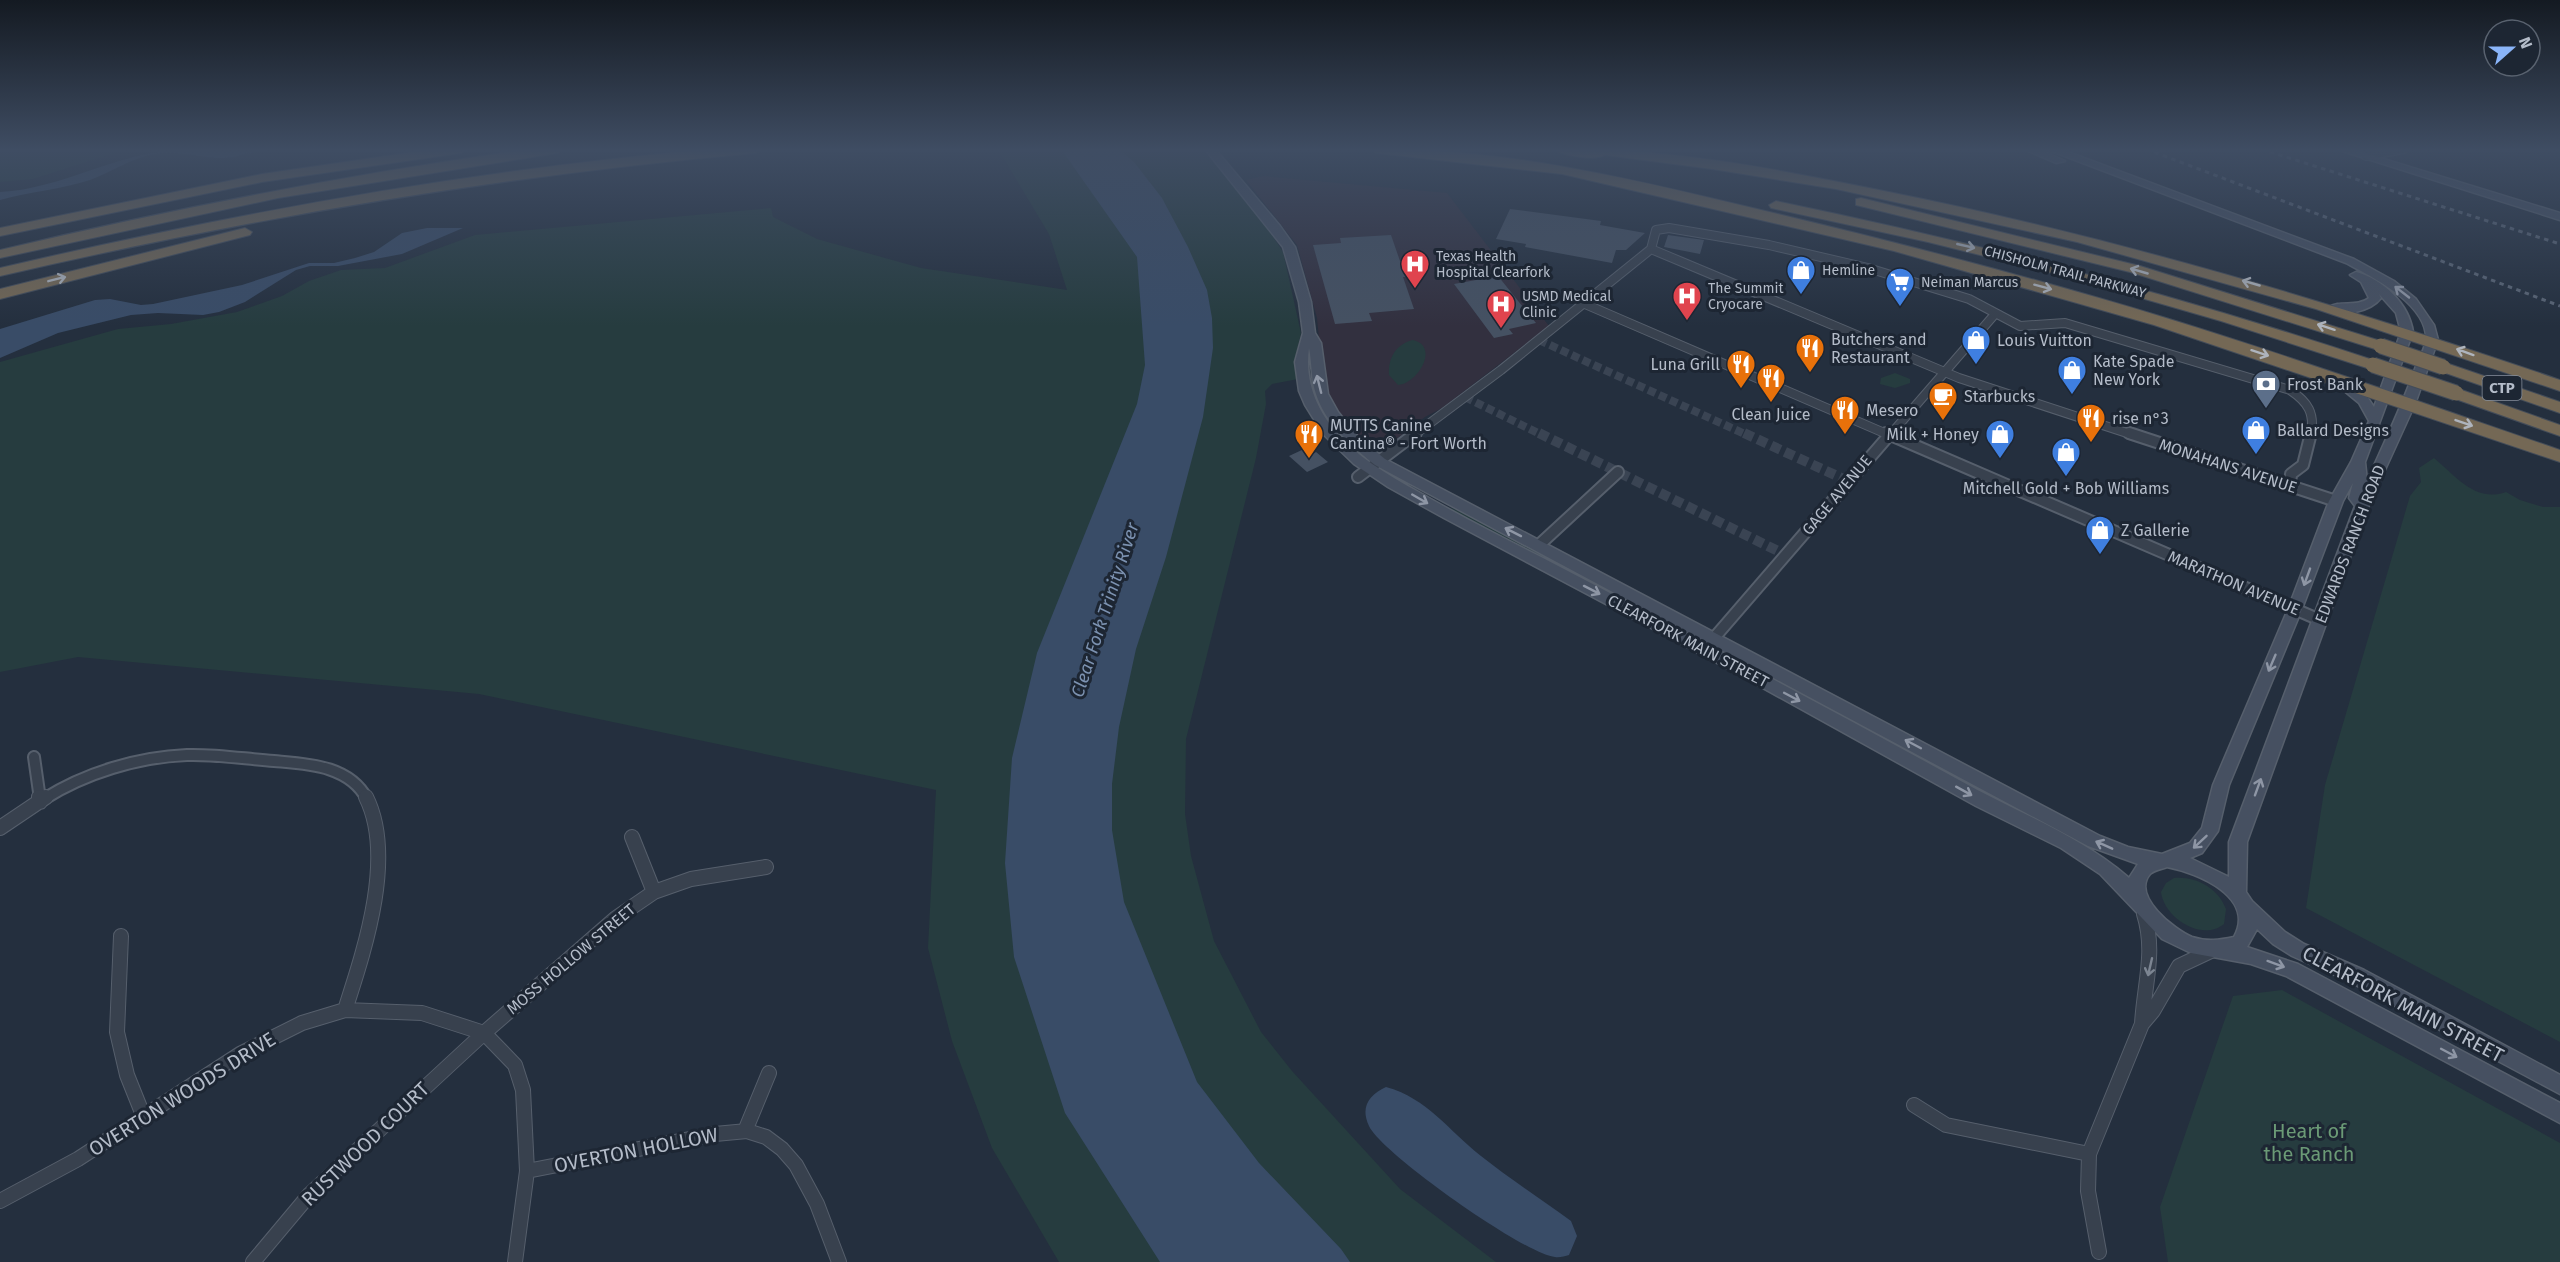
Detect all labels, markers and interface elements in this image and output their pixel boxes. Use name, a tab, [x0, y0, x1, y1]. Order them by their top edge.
north arrow	[2482, 18, 2542, 78]
text: N	[2515, 34, 2536, 51]
one-way arrow	[1956, 240, 1975, 252]
street label: CHISHOLM TRAIL PARKWAY	[1982, 242, 2148, 302]
hospital icon: Texas Health Hospital Clearfork	[1399, 248, 1431, 290]
place label: Texas Health Hospital Clearfork	[1436, 248, 1551, 281]
shop icon: Hemline	[1785, 254, 1817, 296]
place label: Hemline	[1822, 262, 1875, 279]
one-way arrow	[2130, 264, 2149, 276]
supermarket icon: Neiman Marcus	[1884, 266, 1916, 308]
one-way arrow	[47, 273, 66, 284]
place label: Neiman Marcus	[1921, 274, 2019, 291]
one-way arrow	[2242, 277, 2261, 288]
hospital icon: The Summit Cryocare	[1671, 280, 1703, 322]
place label: The Summit Cryocare	[1708, 280, 1785, 313]
one-way arrow	[2033, 282, 2052, 294]
one-way arrow	[2394, 286, 2410, 299]
hospital icon: USMD Medical Clinic	[1485, 288, 1517, 330]
place label: USMD Medical Clinic	[1522, 288, 1611, 321]
one-way arrow	[2317, 321, 2336, 332]
shop icon: Louis Vuitton	[1960, 324, 1992, 366]
place label: Butchers and Restaurant	[1831, 330, 1927, 367]
place label: Louis Vuitton	[1997, 331, 2092, 350]
restaurant icon: Butchers and Restaurant	[1794, 332, 1826, 374]
one-way arrow	[2457, 346, 2475, 357]
restaurant icon: Luna Grill	[1725, 348, 1757, 390]
one-way arrow	[2250, 349, 2269, 360]
place label: Kate Spade New York	[2093, 352, 2175, 389]
shop icon: Kate Spade New York	[2056, 354, 2088, 396]
place label: Luna Grill	[1650, 355, 1720, 374]
restaurant icon: Clean Juice	[1755, 362, 1787, 404]
bank icon: Frost Bank	[2250, 368, 2282, 410]
one-way arrow	[1313, 375, 1325, 394]
place label: Frost Bank	[2287, 375, 2364, 394]
road number: CTP	[2482, 376, 2522, 400]
cafe icon: Starbucks	[1927, 380, 1959, 422]
place label: Starbucks	[1964, 387, 2035, 406]
restaurant icon: Mesero	[1829, 394, 1861, 436]
place label: Mesero	[1866, 401, 1918, 420]
restaurant icon: rise n°3	[2075, 402, 2107, 444]
place label: Clean Juice	[1731, 405, 1811, 424]
place label: rise n°3	[2112, 409, 2169, 428]
shop icon: Ballard Designs	[2240, 414, 2272, 456]
place label: MUTTS Canine Cantina® - Fort Worth	[1330, 416, 1487, 453]
restaurant icon: MUTTS Canine Cantina® - Fort Worth	[1293, 418, 1325, 460]
shop icon: Milk + Honey	[1984, 418, 2016, 460]
one-way arrow	[2454, 418, 2473, 429]
place label: Ballard Designs	[2277, 421, 2389, 440]
place label: Milk + Honey	[1887, 425, 1979, 444]
street label: MONAHANS AVENUE	[2157, 435, 2299, 497]
shop icon: Mitchell Gold + Bob Williams	[2050, 436, 2082, 478]
street label: GAGE AVENUE	[1798, 451, 1876, 539]
street label: EDWARDS RANCH ROAD	[2311, 462, 2389, 626]
place label: Mitchell Gold + Bob Williams	[1963, 479, 2169, 498]
one-way arrow	[1410, 494, 1428, 505]
shop icon: Z Gallerie	[2084, 514, 2116, 556]
water label: Clear Fork Trinity River	[1066, 519, 1144, 700]
place label: Z Gallerie	[2121, 521, 2190, 540]
one-way arrow	[1505, 526, 1523, 537]
street label: MARATHON AVENUE	[2165, 547, 2303, 619]
one-way arrow	[2301, 567, 2312, 585]
one-way arrow	[1583, 584, 1600, 596]
street label: CLEARFORK MAIN STREET	[1604, 590, 1772, 692]
one-way arrow	[2266, 654, 2277, 672]
one-way arrow	[1783, 692, 1801, 703]
one-way arrow	[1905, 738, 1922, 750]
one-way arrow	[2254, 778, 2265, 797]
one-way arrow	[1954, 786, 1972, 797]
one-way arrow	[2193, 835, 2208, 849]
one-way arrow	[2095, 839, 2113, 850]
street label: MOSS HOLLOW STREET	[503, 899, 640, 1018]
street label: CLEARFORK MAIN STREET	[2298, 941, 2508, 1068]
one-way arrow	[2144, 956, 2155, 976]
one-way arrow	[2266, 960, 2285, 971]
street label: OVERTON WOODS DRIVE	[84, 1027, 280, 1161]
one-way arrow	[2440, 1048, 2458, 1059]
street label: RUSTWOOD COURT	[296, 1077, 434, 1211]
park label: Heart of the Ranch	[2264, 1119, 2354, 1166]
street label: OVERTON HOLLOW	[552, 1122, 720, 1178]

